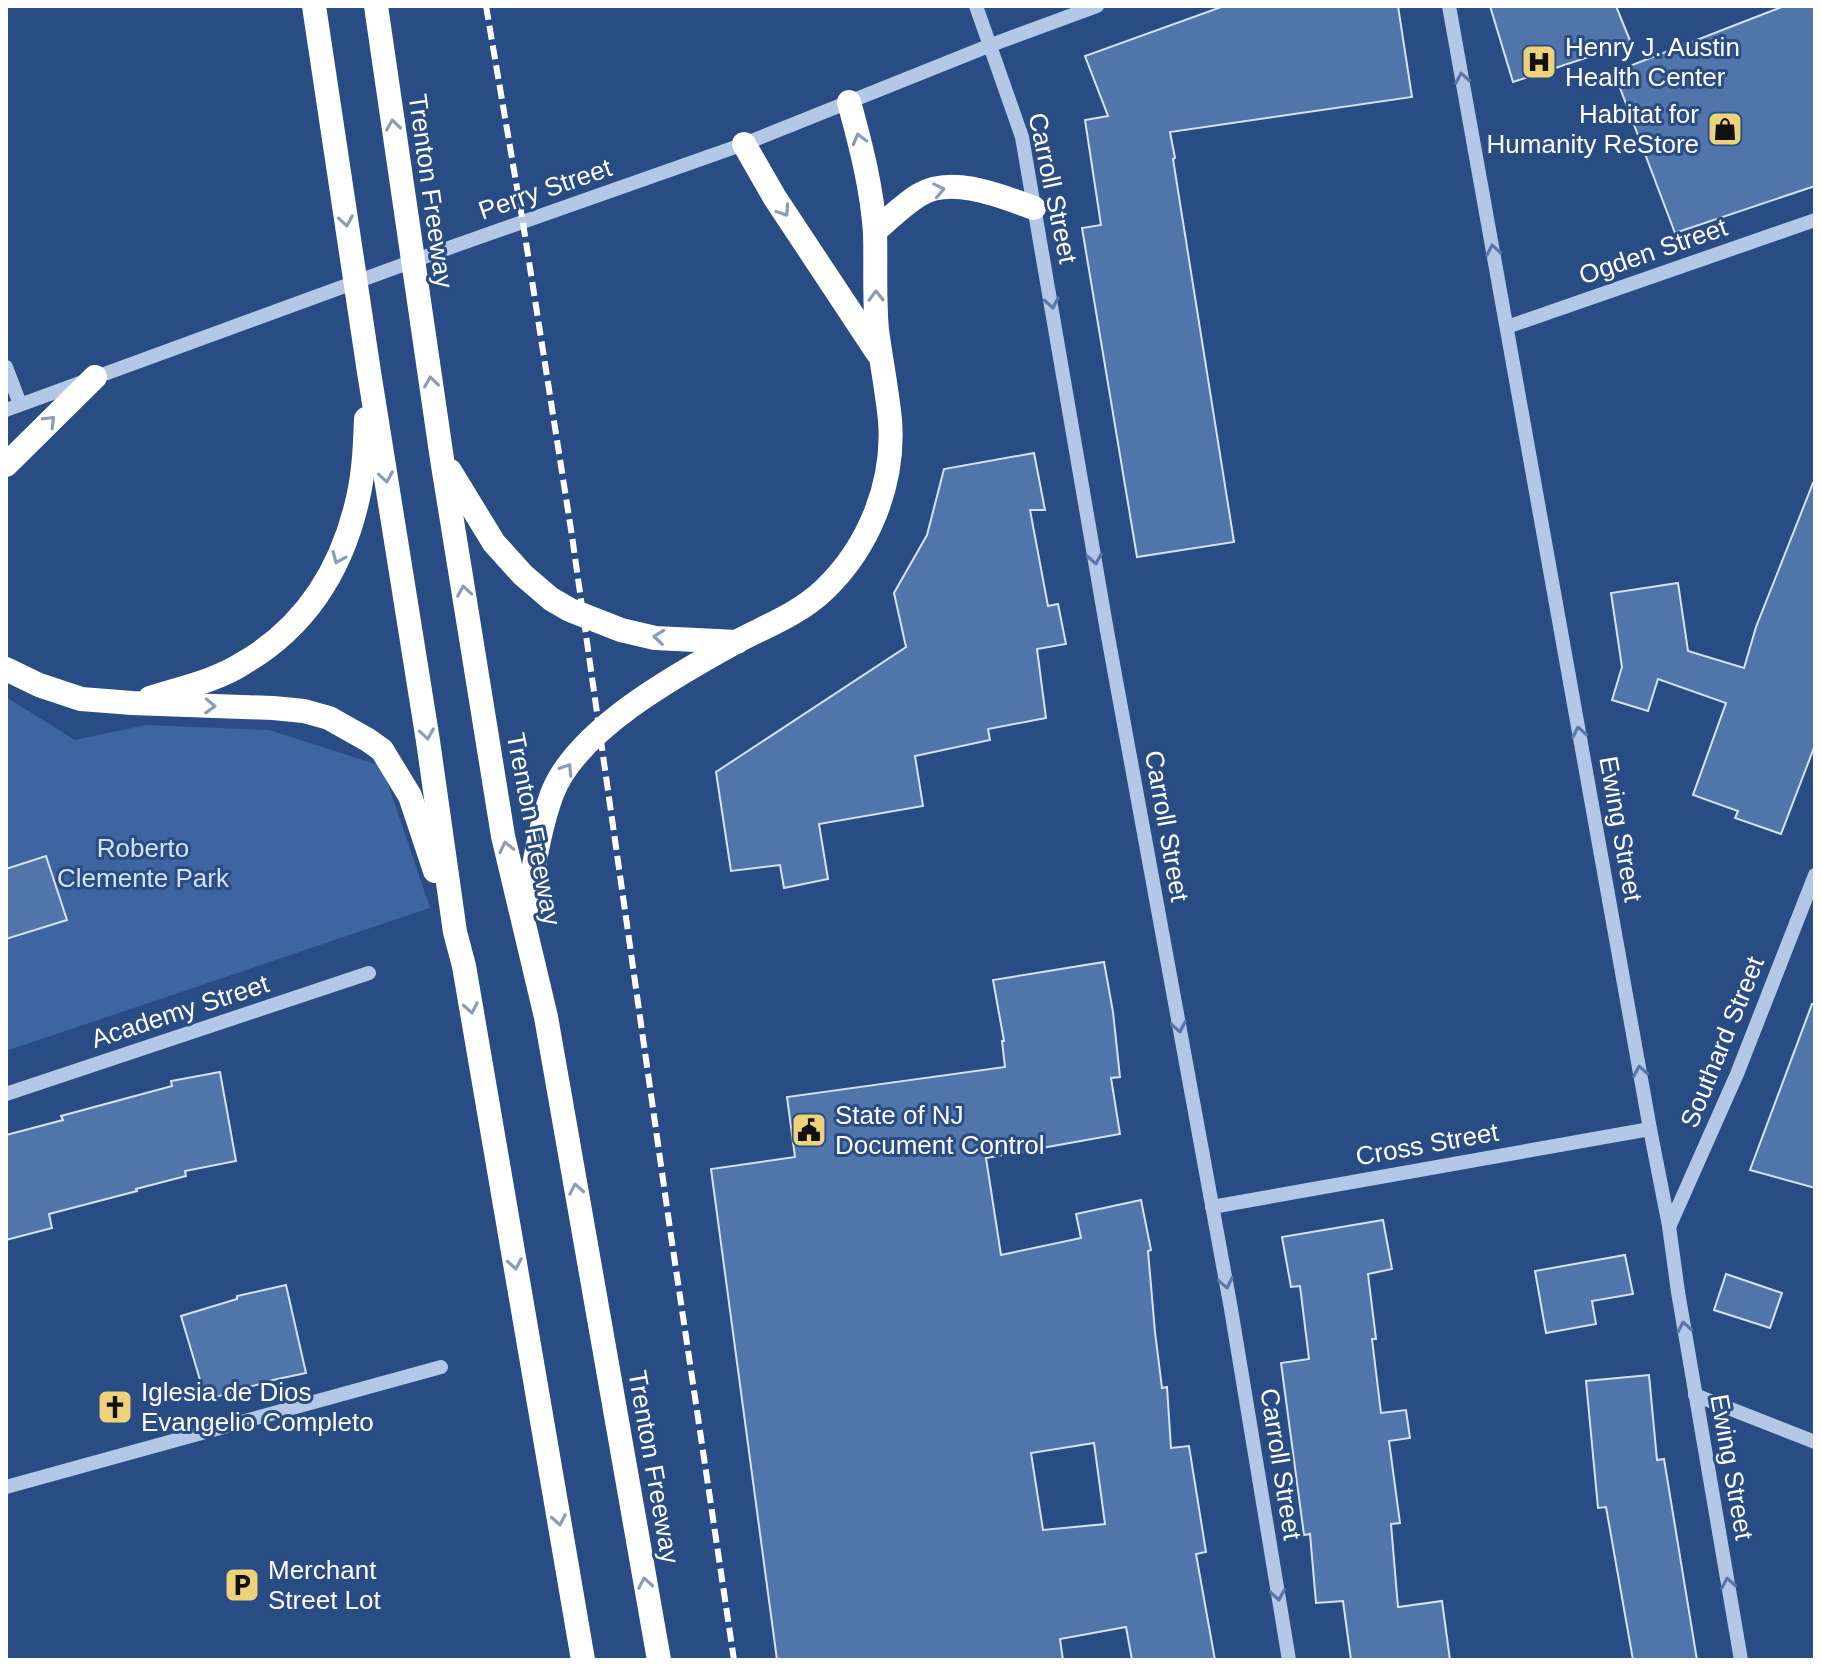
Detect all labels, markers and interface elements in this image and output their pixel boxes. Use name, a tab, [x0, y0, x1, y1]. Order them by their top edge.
place label: Henry J. Austin Health Center	[1565, 32, 1740, 92]
hospital icon: Henry J. Austin Health Center	[1520, 43, 1558, 81]
one-way arrow	[1454, 71, 1471, 85]
street label: Trenton Freeway	[403, 92, 459, 290]
place label: Habitat for Humanity ReStore	[1487, 99, 1699, 159]
street label: Carroll Street	[1022, 110, 1084, 267]
shop icon: Habitat for Humanity ReStore	[1706, 110, 1744, 148]
one-way arrow	[385, 118, 402, 132]
one-way arrow	[851, 132, 868, 146]
street label: Perry Street	[475, 152, 616, 226]
one-way arrow	[932, 182, 946, 199]
one-way arrow	[774, 202, 789, 217]
street label: Ogden Street	[1575, 211, 1732, 290]
one-way arrow	[337, 214, 354, 228]
one-way arrow	[1485, 243, 1502, 257]
one-way arrow	[868, 289, 885, 302]
one-way arrow	[1042, 296, 1059, 310]
one-way arrow	[423, 375, 440, 389]
one-way arrow	[41, 416, 55, 431]
one-way arrow	[376, 470, 393, 484]
one-way arrow	[331, 550, 347, 564]
one-way arrow	[1086, 552, 1103, 566]
one-way arrow	[456, 584, 473, 597]
one-way arrow	[652, 628, 665, 645]
one-way arrow	[204, 698, 216, 715]
one-way arrow	[1572, 725, 1589, 739]
one-way arrow	[418, 727, 435, 741]
street label: Trenton Freeway	[501, 730, 567, 928]
street label: Carroll Street	[1139, 748, 1195, 905]
street label: Ewing Street	[1593, 754, 1649, 905]
one-way arrow	[558, 763, 573, 777]
park label: Roberto Clemente Park	[57, 833, 230, 893]
one-way arrow	[498, 841, 515, 854]
street label: Southard Street	[1674, 951, 1770, 1132]
street label: Academy Street	[87, 968, 273, 1054]
one-way arrow	[461, 1001, 478, 1015]
one-way arrow	[1170, 1021, 1187, 1034]
one-way arrow	[1632, 1064, 1649, 1078]
place label: State of NJ Document Control	[835, 1100, 1045, 1160]
public building icon: State of NJ Document Control	[790, 1111, 828, 1149]
street label: Cross Street	[1353, 1117, 1502, 1171]
one-way arrow	[569, 1182, 586, 1196]
one-way arrow	[506, 1257, 523, 1271]
one-way arrow	[1217, 1277, 1234, 1290]
one-way arrow	[1676, 1320, 1693, 1334]
street label: Trenton Freeway	[622, 1368, 686, 1566]
place label: Iglesia de Dios Evangelio Completo	[141, 1377, 374, 1437]
street label: Carroll Street	[1254, 1386, 1308, 1543]
church icon: Iglesia de Dios Evangelio Completo	[96, 1388, 134, 1426]
street label: Ewing Street	[1704, 1392, 1760, 1543]
one-way arrow	[550, 1514, 567, 1527]
place label: Merchant Street Lot	[268, 1555, 382, 1615]
parking icon: Merchant Street Lot	[223, 1566, 261, 1604]
one-way arrow	[638, 1576, 655, 1590]
one-way arrow	[1720, 1576, 1737, 1590]
one-way arrow	[1269, 1588, 1286, 1602]

